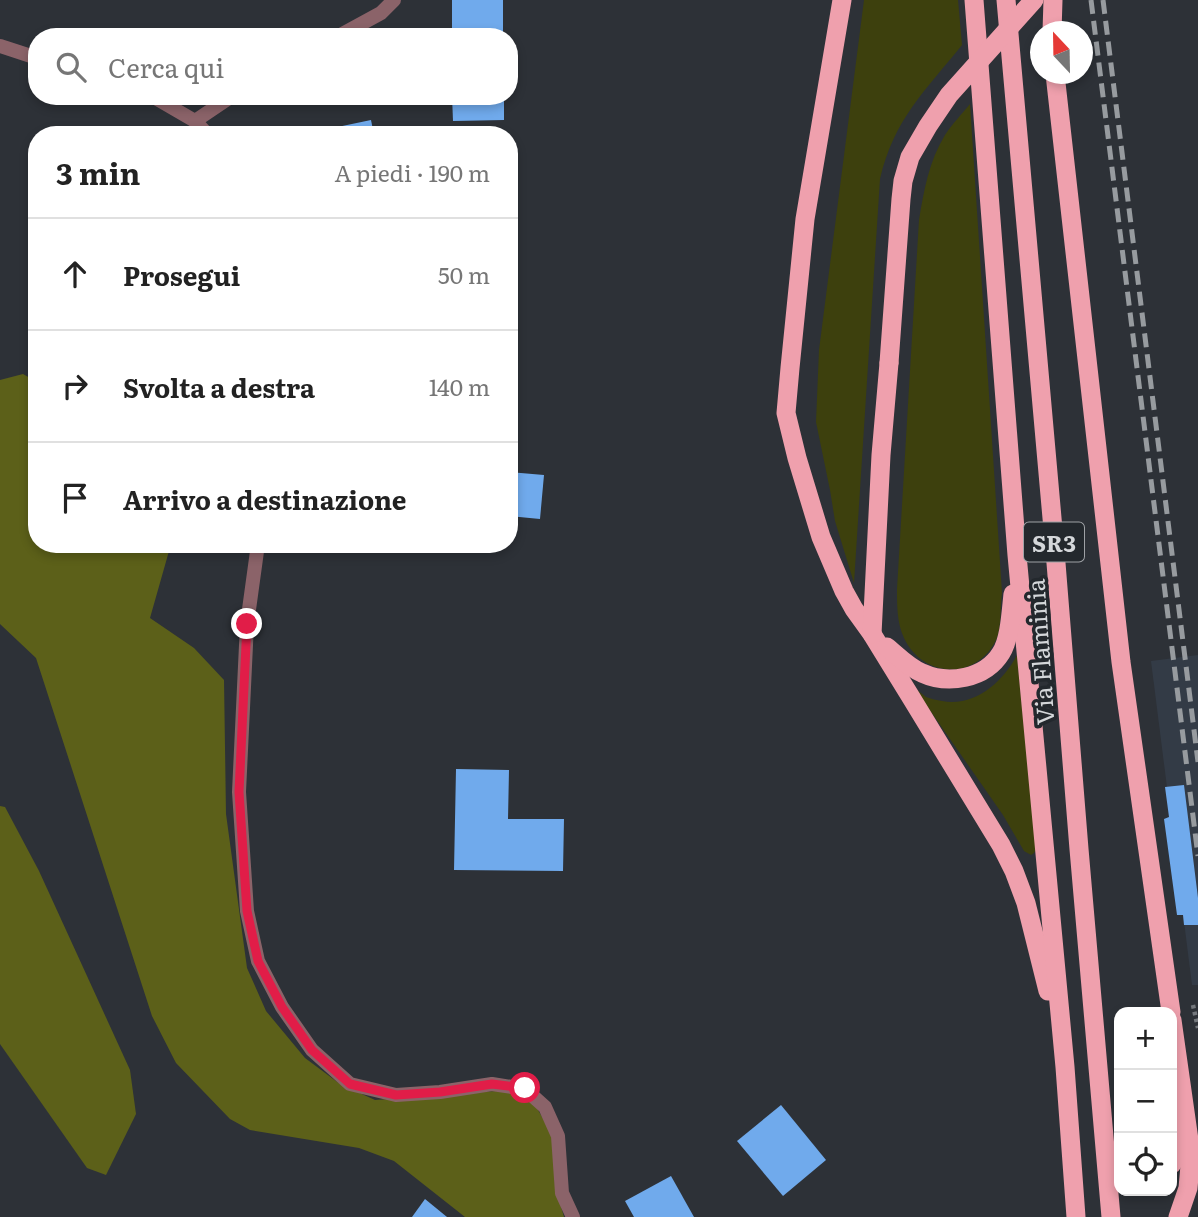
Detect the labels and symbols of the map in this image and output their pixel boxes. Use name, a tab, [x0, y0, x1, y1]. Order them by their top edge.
north arrow	[1030, 21, 1093, 84]
road number: SR3	[1024, 522, 1084, 562]
street label: Via Flaminia	[1016, 578, 1062, 726]
route end	[231, 608, 262, 639]
route start	[509, 1072, 540, 1103]

